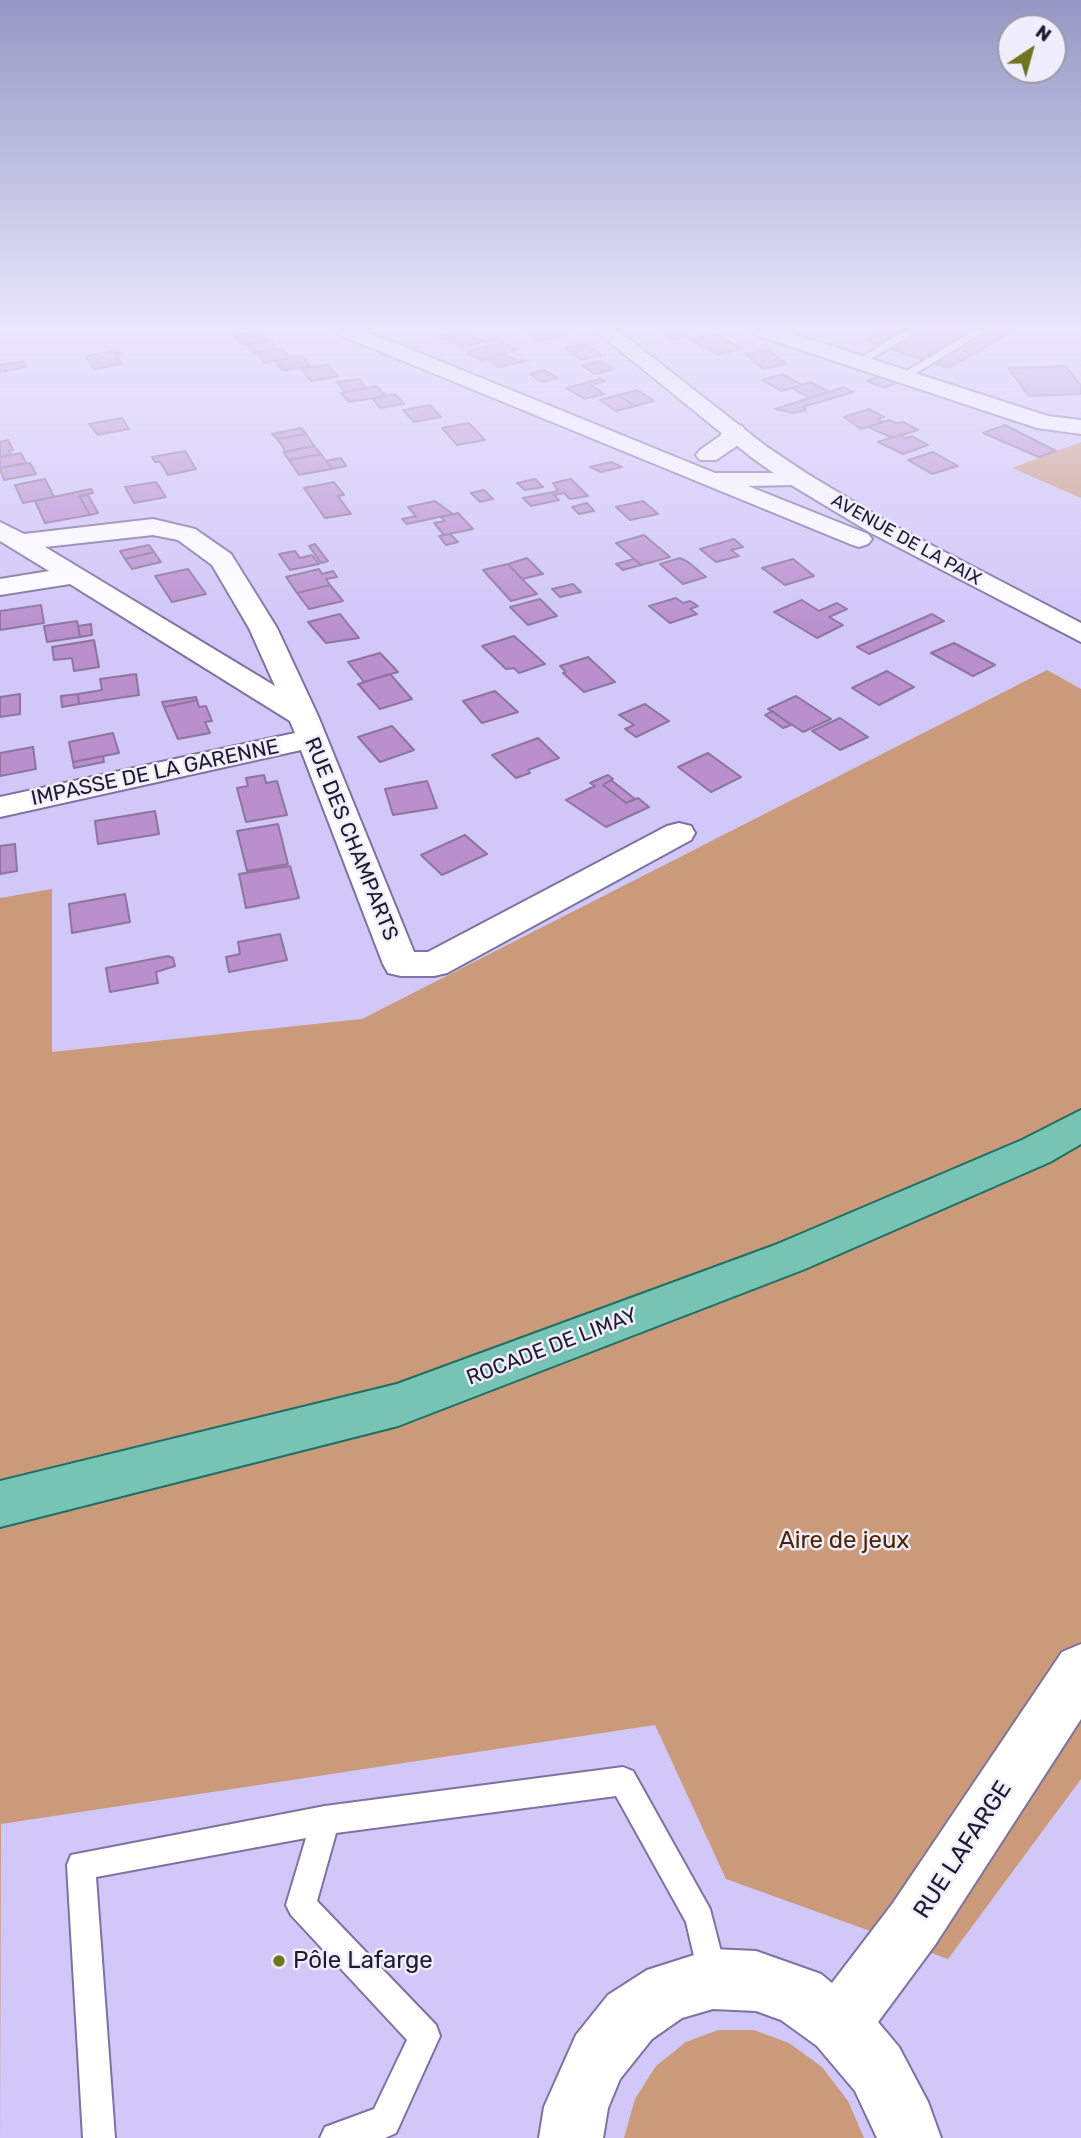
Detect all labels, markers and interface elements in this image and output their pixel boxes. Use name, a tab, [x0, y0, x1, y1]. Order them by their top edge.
north arrow	[997, 14, 1067, 84]
text: N	[1031, 20, 1056, 47]
street label: AVENUE DE LA PAIX	[827, 490, 985, 590]
street label: IMPASSE DE LA GARENNE	[29, 734, 281, 812]
street label: RUE DES CHAMPARTS	[299, 734, 403, 944]
street label: ROCADE DE LIMAY	[463, 1303, 641, 1391]
park label: Aire de jeux	[779, 1527, 909, 1555]
street label: RUE LAFARGE	[908, 1776, 1018, 1924]
place label: Pôle Lafarge	[293, 1947, 433, 1975]
marker: Pôle Lafarge	[271, 1953, 287, 1969]

